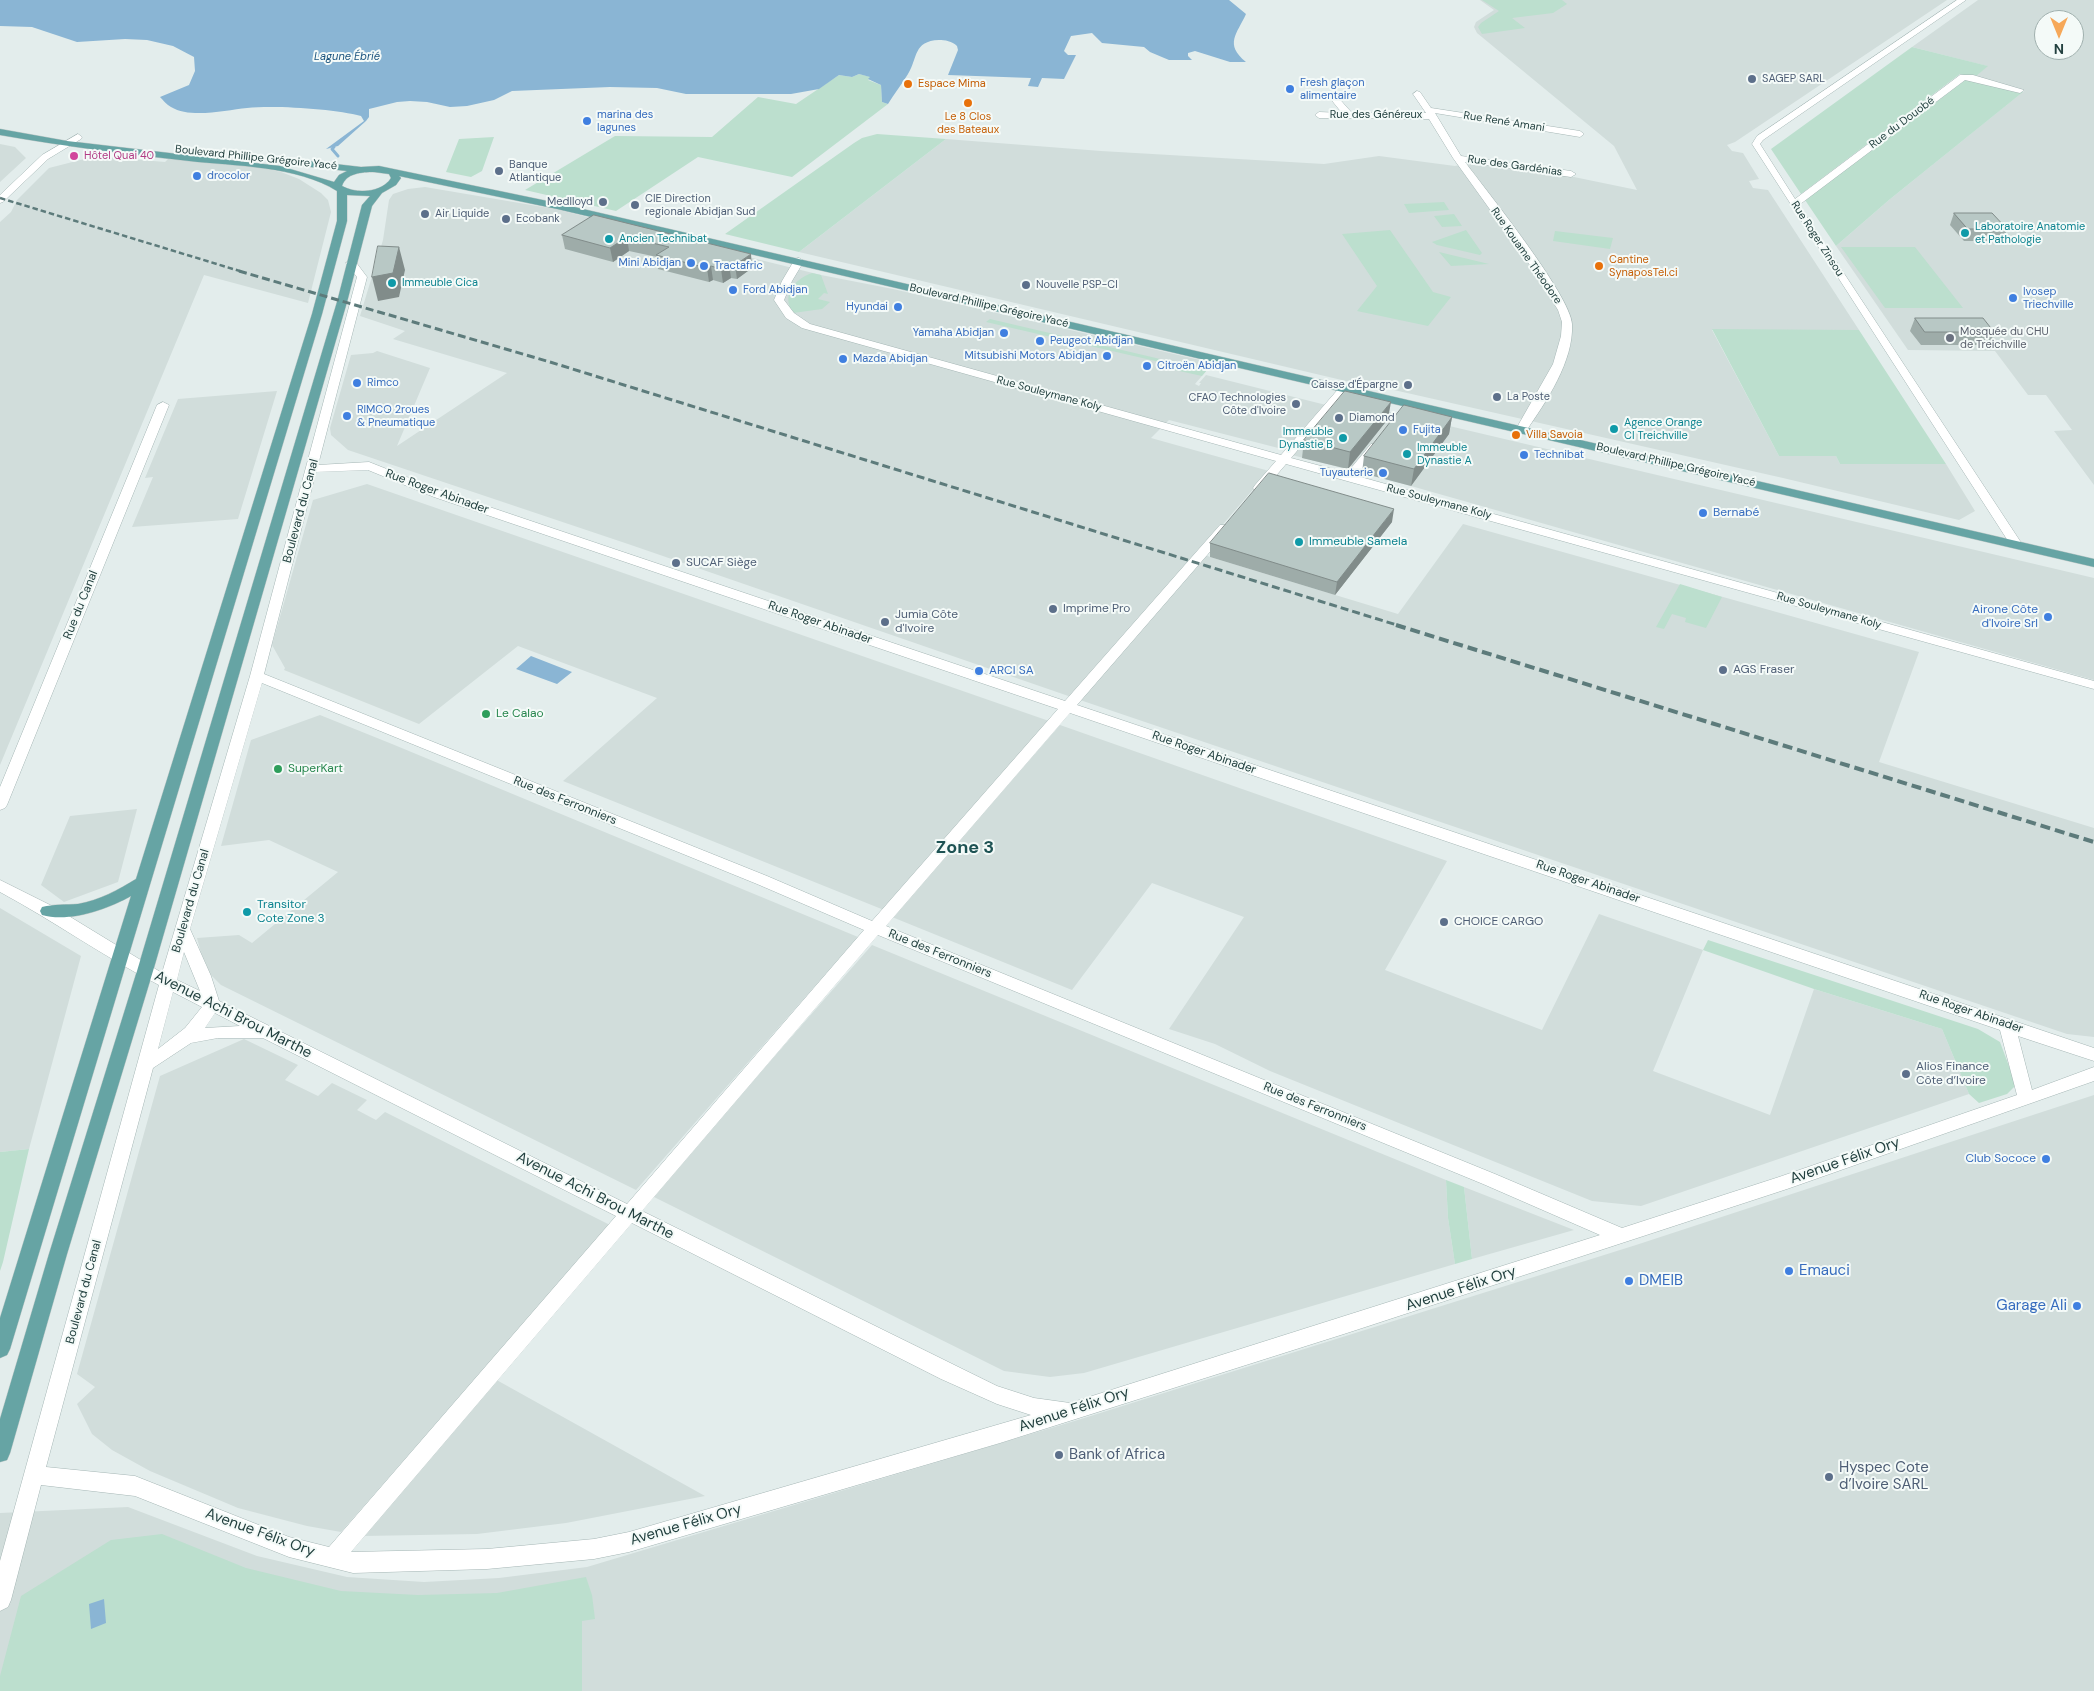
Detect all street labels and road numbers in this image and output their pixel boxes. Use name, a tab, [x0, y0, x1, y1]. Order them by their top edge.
street label: Rue du Douobé	[1867, 94, 1937, 152]
street label: Rue des Généreux	[1330, 108, 1422, 122]
street label: Rue René Amani	[1462, 109, 1546, 135]
street label: Boulevard Phillipe Grégoire Yacé	[174, 143, 338, 173]
street label: Rue des Gardénias	[1467, 153, 1563, 179]
street label: Rue Roger Zinsou	[1788, 199, 1846, 279]
street label: Rue Kouame Théodore	[1488, 205, 1564, 307]
street label: Boulevard Phillipe Grégoire Yacé	[908, 281, 1070, 331]
street label: Rue Souleymane Koly	[995, 374, 1103, 414]
street label: Boulevard Phillipe Grégoire Yacé	[1595, 440, 1757, 490]
street label: Boulevard du Canal	[280, 458, 322, 564]
street label: Rue Roger Abinader	[383, 467, 491, 517]
street label: Rue Souleymane Koly	[1385, 482, 1493, 522]
street label: Rue du Canal	[61, 569, 101, 641]
street label: Rue Souleymane Koly	[1775, 590, 1883, 632]
street label: Rue Roger Abinader	[766, 598, 874, 648]
street label: Rue Roger Abinader	[1150, 728, 1258, 778]
street label: Rue des Ferronniers	[511, 774, 619, 828]
street label: Boulevard du Canal	[169, 848, 213, 954]
street label: Rue Roger Abinader	[1534, 857, 1642, 907]
street label: Rue des Ferronniers	[886, 927, 994, 981]
street label: Avenue Achi Brou Marthe	[151, 967, 315, 1063]
street label: Rue Roger Abinader	[1917, 987, 2025, 1037]
street label: Rue des Ferronniers	[1261, 1080, 1369, 1134]
street label: Avenue Félix Ory	[1788, 1134, 1902, 1188]
street label: Avenue Achi Brou Marthe	[513, 1148, 677, 1244]
street label: Boulevard du Canal	[63, 1239, 105, 1345]
street label: Avenue Félix Ory	[1404, 1263, 1518, 1315]
street label: Avenue Félix Ory	[1017, 1384, 1131, 1436]
street label: Avenue Félix Ory	[628, 1500, 744, 1550]
street label: Avenue Félix Ory	[203, 1505, 317, 1561]

